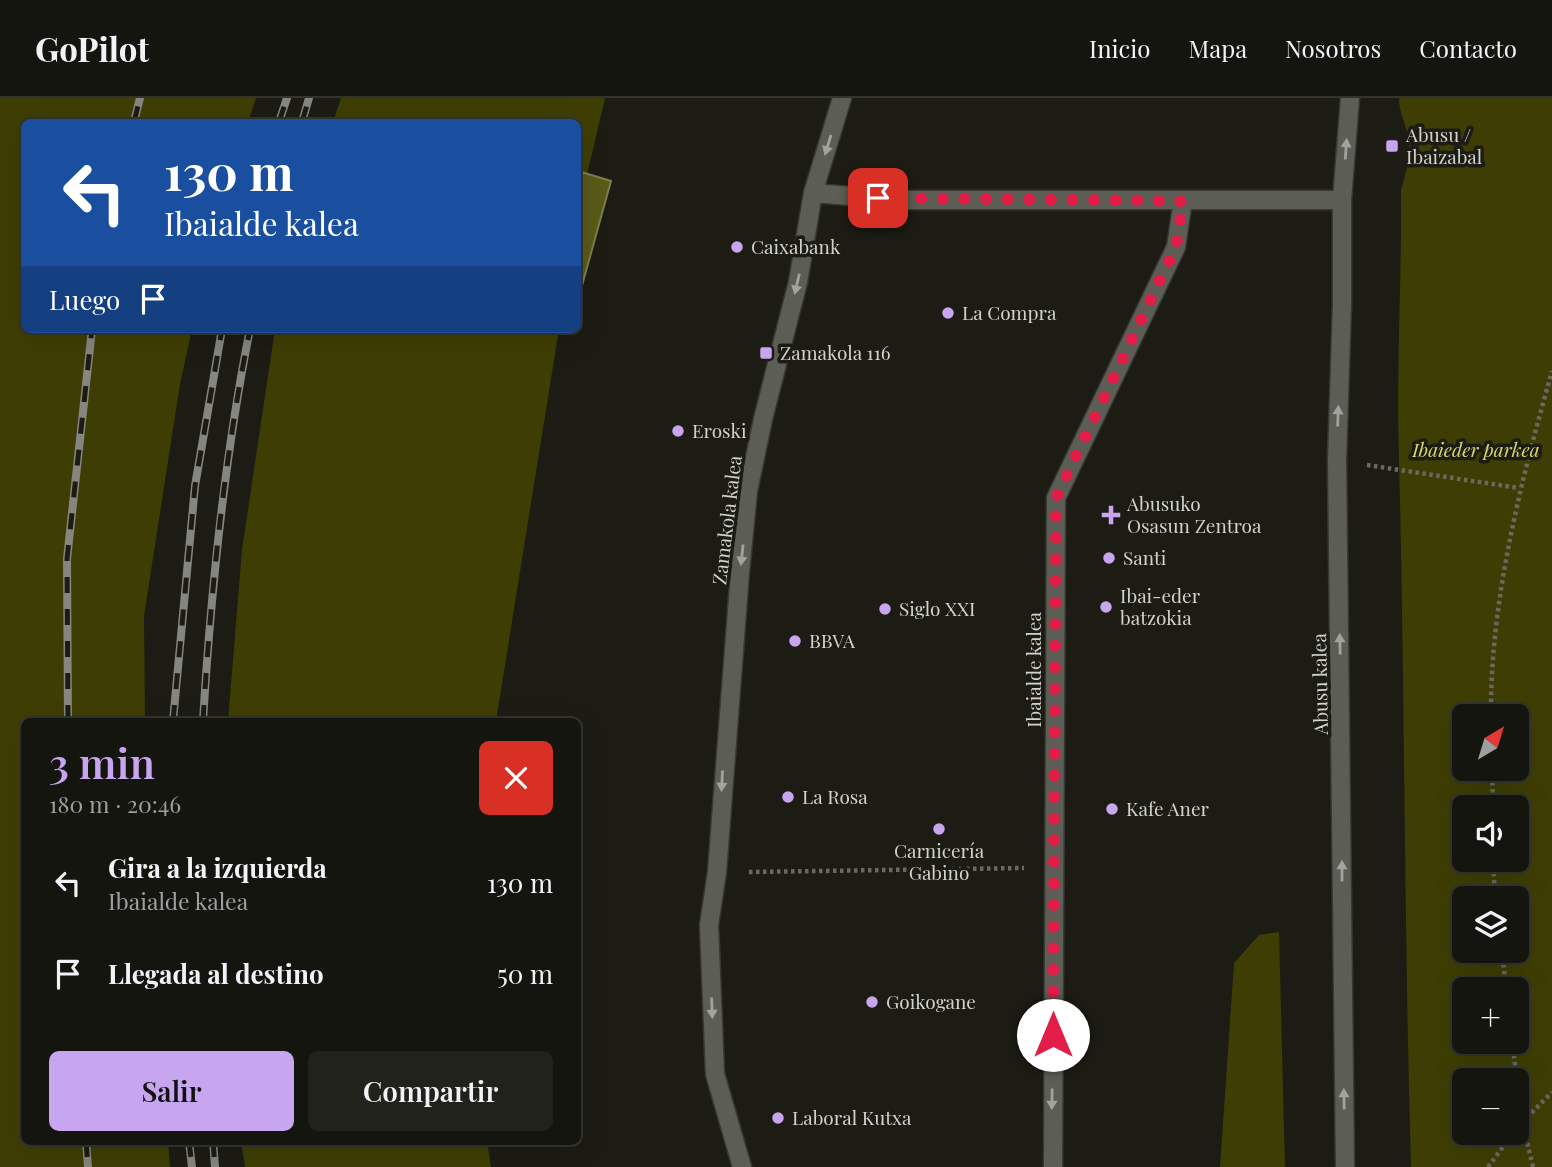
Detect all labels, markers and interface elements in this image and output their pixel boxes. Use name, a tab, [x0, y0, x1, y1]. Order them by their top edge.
text: GoPilot	[35, 26, 149, 70]
text: Inicio	[1089, 32, 1150, 64]
text: Mapa	[1188, 32, 1247, 64]
text: Nosotros	[1285, 32, 1381, 64]
text: Contacto	[1419, 32, 1517, 64]
place label: Abusu / Ibaizabal	[1405, 121, 1483, 169]
one-way arrow	[822, 135, 832, 156]
text: 130 m	[164, 138, 294, 203]
one-way arrow	[1341, 138, 1352, 160]
marker: Abusu / Ibaizabal	[1384, 138, 1400, 154]
icon: left	[49, 147, 140, 238]
pin	[848, 168, 908, 228]
icon: arrive	[859, 179, 897, 217]
text: Ibaialde kalea	[164, 201, 359, 244]
place label: Caixabank	[751, 233, 841, 259]
marker: Caixabank	[729, 239, 745, 255]
one-way arrow	[791, 273, 802, 295]
icon: arrive	[134, 280, 172, 318]
text: Luego	[49, 282, 120, 317]
place label: La Compra	[962, 299, 1057, 325]
marker: La Compra	[940, 305, 956, 321]
place label: Zamakola 116	[780, 339, 891, 365]
marker: Zamakola 116	[758, 345, 774, 361]
one-way arrow	[1333, 405, 1344, 427]
place label: Eroski	[692, 417, 747, 443]
marker: Eroski	[670, 423, 686, 439]
park label: Ibaieder parkea	[1411, 436, 1540, 462]
street label: Zamakola kalea	[705, 453, 747, 586]
place label: Abusuko Osasun Zentroa	[1126, 490, 1262, 538]
marker: Abusuko Osasun Zentroa	[1101, 505, 1121, 525]
one-way arrow	[736, 544, 747, 566]
place label: Santi	[1123, 544, 1167, 570]
marker: Santi	[1101, 550, 1117, 566]
place label: Ibai-eder batzokia	[1120, 582, 1201, 630]
place label: Siglo XXI	[899, 595, 976, 621]
marker: Ibai-eder batzokia	[1098, 599, 1114, 615]
marker: Siglo XXI	[877, 601, 893, 617]
street label: Ibaialde kalea	[1020, 612, 1046, 728]
place label: BBVA	[809, 627, 856, 653]
marker: BBVA	[787, 633, 803, 649]
street label: Abusu kalea	[1305, 633, 1333, 736]
one-way arrow	[1334, 633, 1346, 655]
north arrow	[1452, 704, 1530, 780]
map controls	[1452, 704, 1529, 1145]
text: 3 min	[49, 734, 155, 790]
button: close	[479, 741, 553, 815]
one-way arrow	[717, 771, 728, 793]
place label: La Rosa	[802, 783, 868, 809]
text: 180 m · 20:46	[49, 788, 181, 819]
marker: La Rosa	[780, 789, 796, 805]
place label: Kafe Aner	[1126, 795, 1210, 821]
button: sound	[1452, 795, 1529, 872]
marker: Kafe Aner	[1104, 801, 1120, 817]
marker: Carnicería Gabino	[931, 821, 947, 837]
place label: Carnicería Gabino	[894, 837, 985, 885]
text: Gira a la izquierda	[108, 850, 327, 885]
one-way arrow	[1336, 860, 1348, 882]
icon: left	[49, 864, 87, 902]
text: 130 m	[487, 865, 553, 900]
text: Ibaialde kalea	[108, 885, 248, 916]
button: layers	[1452, 886, 1529, 963]
icon: arrive	[49, 955, 87, 993]
text: Llegada al destino	[108, 956, 324, 991]
text: 50 m	[497, 956, 553, 991]
button: +	[1452, 977, 1529, 1054]
place label: Goikogane	[886, 988, 976, 1014]
marker: Goikogane	[864, 994, 880, 1010]
one-way arrow	[707, 997, 718, 1019]
position arrow	[1016, 998, 1090, 1072]
button: Salir	[49, 1051, 294, 1131]
button: Compartir	[308, 1051, 553, 1131]
button: −	[1452, 1068, 1529, 1145]
one-way arrow	[1046, 1088, 1058, 1110]
one-way arrow	[1338, 1088, 1349, 1110]
place label: Laboral Kutxa	[792, 1104, 912, 1130]
marker: Laboral Kutxa	[770, 1110, 786, 1126]

